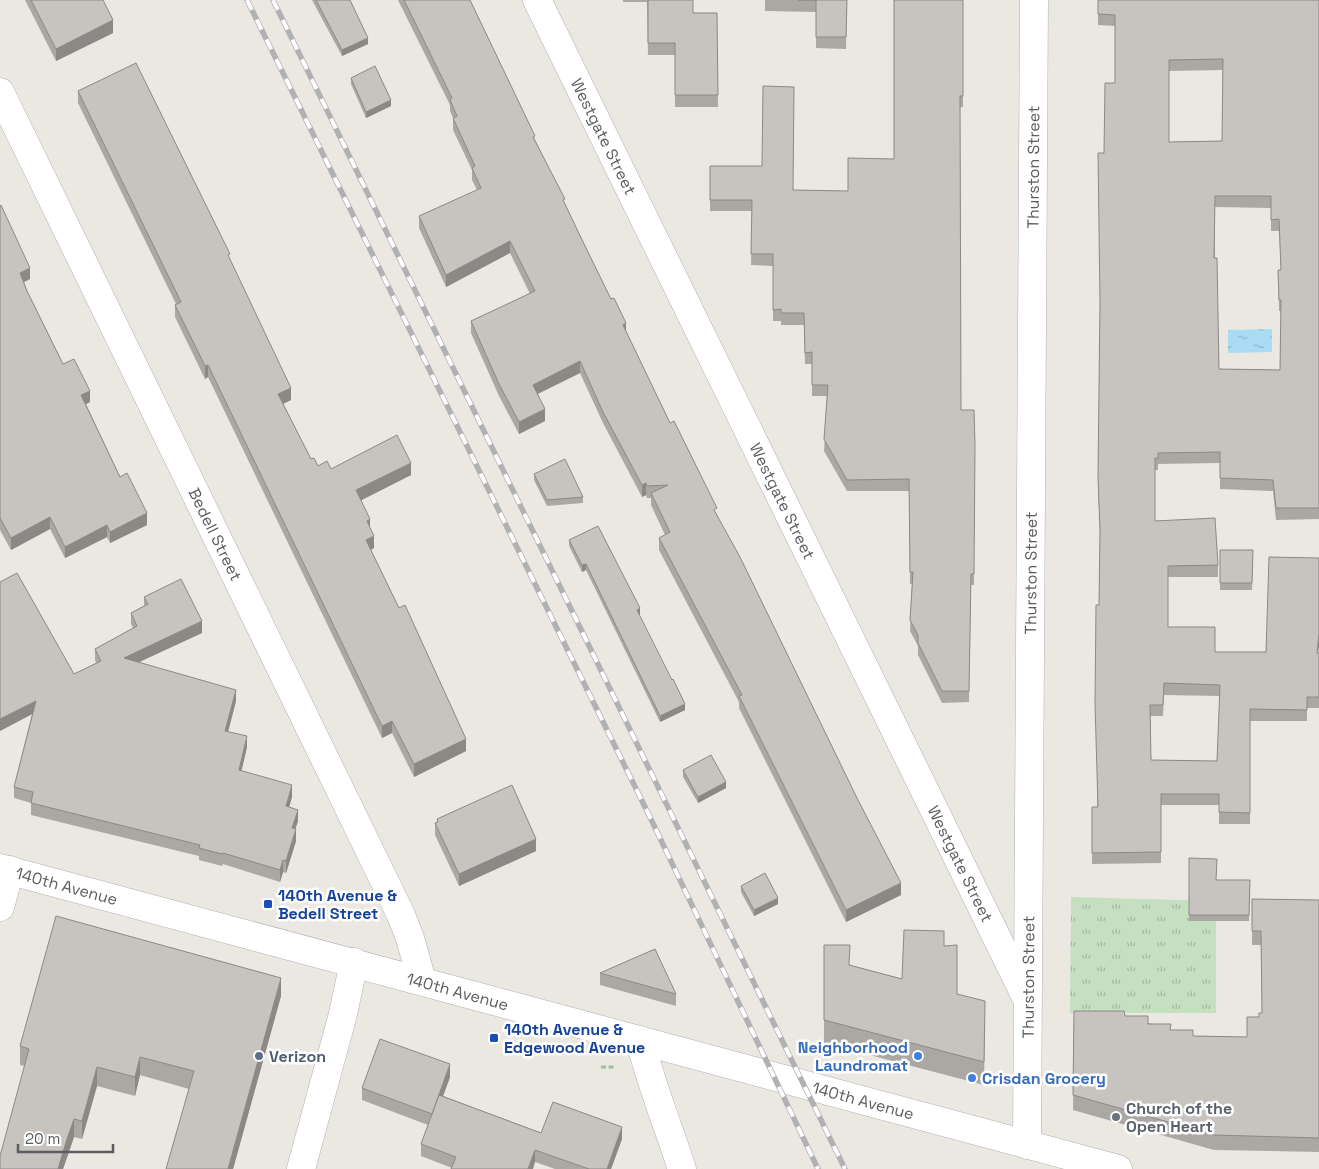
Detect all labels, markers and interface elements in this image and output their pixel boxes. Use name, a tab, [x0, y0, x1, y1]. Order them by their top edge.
street label: Westgate Street	[566, 75, 641, 198]
street label: Thurston Street	[1023, 106, 1044, 229]
street label: Westgate Street	[745, 439, 820, 563]
street label: Bedell Street	[184, 485, 247, 584]
street label: Thurston Street	[1020, 512, 1042, 635]
street label: Westgate Street	[923, 802, 998, 926]
street label: 140th Avenue	[13, 863, 120, 910]
place label: 140th Avenue & Bedell Street	[278, 885, 397, 924]
marker: 140th Avenue & Bedell Street	[262, 898, 274, 910]
street label: Thurston Street	[1018, 915, 1039, 1039]
street label: 140th Avenue	[404, 968, 511, 1015]
place label: 140th Avenue & Edgewood Avenue	[504, 1019, 645, 1058]
marker: 140th Avenue & Edgewood Avenue	[488, 1032, 500, 1044]
place label: Neighborhood Laundromat	[798, 1037, 908, 1076]
place label: Verizon	[269, 1046, 326, 1067]
marker: Verizon	[253, 1050, 265, 1062]
marker: Neighborhood Laundromat	[912, 1050, 924, 1062]
place label: Crisdan Grocery	[982, 1068, 1106, 1089]
marker: Crisdan Grocery	[966, 1072, 978, 1084]
street label: 140th Avenue	[810, 1077, 916, 1125]
place label: Church of the Open Heart	[1126, 1098, 1232, 1137]
marker: Church of the Open Heart	[1110, 1111, 1122, 1123]
scale bar	[18, 1122, 112, 1154]
text: 20 m	[25, 1129, 60, 1148]

